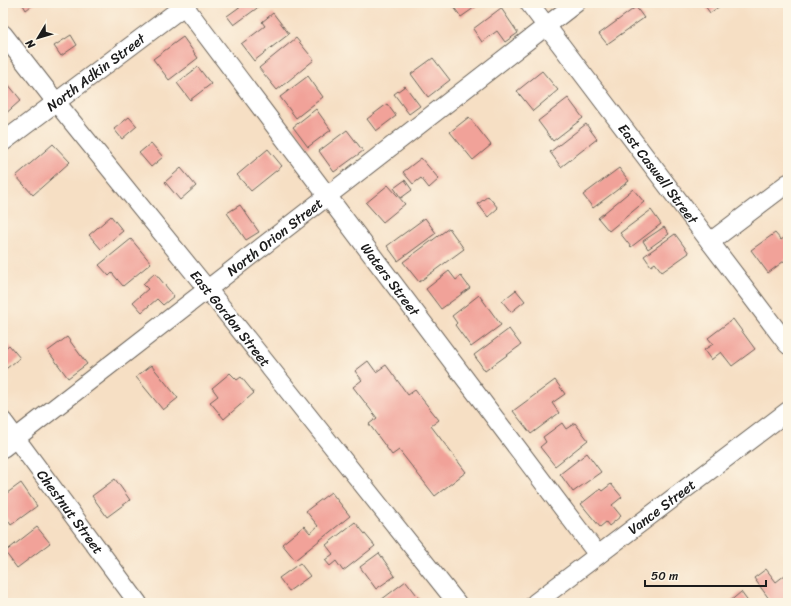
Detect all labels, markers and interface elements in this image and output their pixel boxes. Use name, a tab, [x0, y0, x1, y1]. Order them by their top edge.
north arrow	[18, 18, 58, 58]
street label: North Adkin Street	[41, 26, 152, 118]
text: N	[20, 35, 41, 53]
street label: East Caswell Street	[611, 118, 705, 231]
street label: North Orion Street	[221, 192, 329, 283]
street label: Waters Street	[354, 237, 427, 323]
street label: East Gordon Street	[183, 264, 277, 373]
street label: Chestnut Street	[30, 464, 110, 560]
street label: Vance Street	[623, 473, 701, 541]
scale bar	[645, 562, 766, 588]
text: 50 m	[651, 565, 678, 587]

